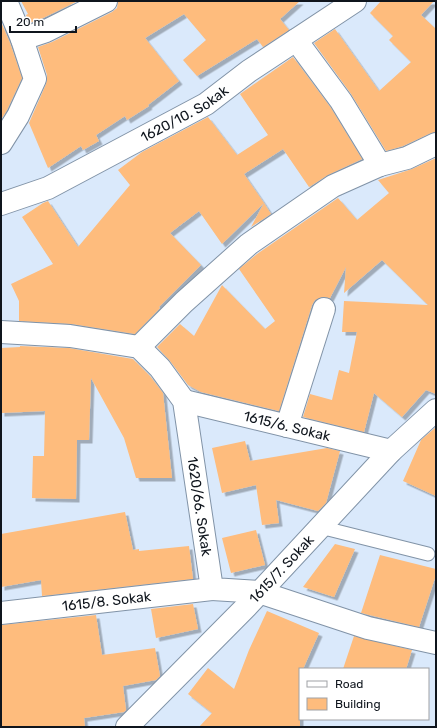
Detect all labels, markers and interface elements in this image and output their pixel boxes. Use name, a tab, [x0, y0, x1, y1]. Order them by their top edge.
scale bar	[10, 8, 76, 34]
text: 20 m	[16, 15, 44, 29]
street label: 1620/10. Sokak	[138, 82, 232, 146]
street label: 1615/6. Sokak	[242, 408, 333, 445]
street label: 1620/66. Sokak	[183, 456, 215, 558]
street label: 1615/7. Sokak	[246, 531, 318, 607]
street label: 1615/8. Sokak	[61, 588, 153, 615]
legend	[299, 668, 429, 720]
text: Road	[335, 677, 363, 691]
text: Building	[335, 697, 381, 711]

